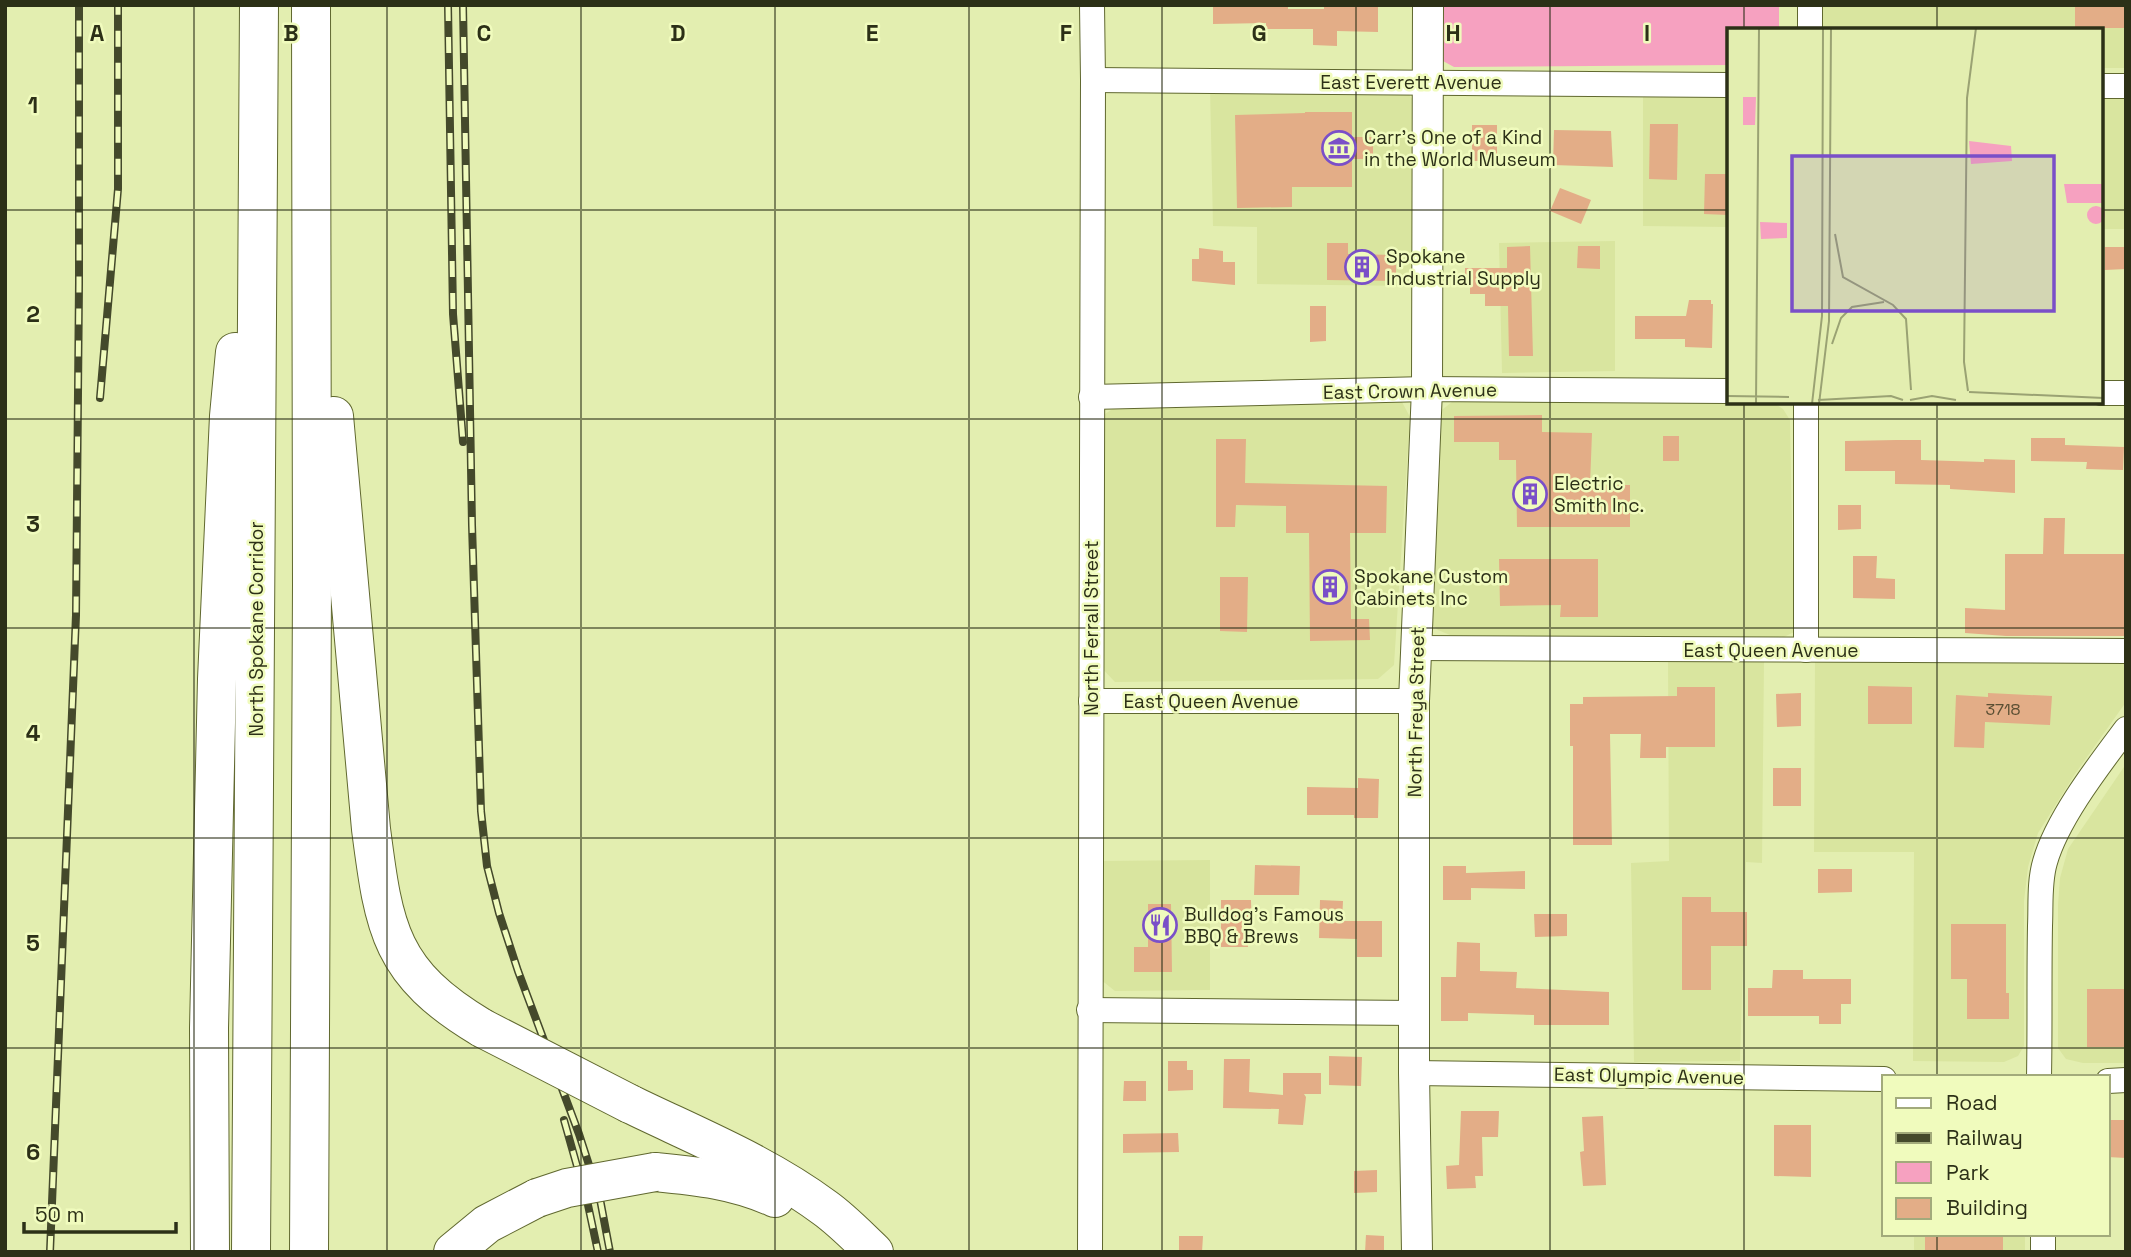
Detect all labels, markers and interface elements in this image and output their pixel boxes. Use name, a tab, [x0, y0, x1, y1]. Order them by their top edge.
text: A	[90, 18, 105, 48]
text: B	[283, 18, 299, 48]
text: C	[477, 18, 491, 48]
text: D	[670, 18, 686, 48]
text: E	[866, 18, 878, 48]
text: F	[1060, 18, 1072, 48]
text: G	[1251, 18, 1267, 48]
text: H	[1445, 18, 1461, 48]
text: I	[1644, 18, 1650, 48]
inset map	[1727, 28, 2103, 404]
street label: East Everett Avenue	[1320, 70, 1502, 95]
text: 1	[28, 90, 38, 120]
place label: Carr's One of a Kind in the World Museum	[1364, 125, 1556, 172]
museum icon: Carr's One of a Kind in the World Museum	[1320, 129, 1358, 167]
place label: Spokane Industrial Supply	[1386, 244, 1541, 291]
building icon: Spokane Industrial Supply	[1343, 248, 1381, 286]
text: 2	[26, 299, 40, 329]
street label: East Crown Avenue	[1323, 377, 1497, 405]
place label: Electric Smith Inc.	[1554, 471, 1644, 518]
building icon: Electric Smith Inc.	[1511, 475, 1549, 513]
text: 3	[26, 509, 40, 539]
street label: North Spokane Corridor	[244, 521, 269, 737]
street label: North Ferrall Street	[1079, 540, 1104, 716]
place label: Spokane Custom Cabinets Inc	[1354, 564, 1508, 611]
building icon: Spokane Custom Cabinets Inc	[1311, 568, 1349, 606]
street label: North Freya Street	[1402, 626, 1430, 798]
street label: East Queen Avenue	[1683, 638, 1859, 663]
street label: East Queen Avenue	[1123, 689, 1299, 714]
house number: 3718	[1985, 699, 2021, 720]
text: 4	[26, 718, 41, 748]
place label: Bulldog's Famous BBQ & Brews	[1184, 902, 1344, 949]
restaurant icon: Bulldog's Famous BBQ & Brews	[1141, 906, 1179, 944]
text: 5	[26, 928, 40, 958]
street label: East Olympic Avenue	[1554, 1062, 1744, 1090]
legend	[1882, 1075, 2110, 1236]
text: Road	[1946, 1089, 1998, 1116]
text: Railway	[1946, 1124, 2023, 1151]
text: 6	[26, 1137, 40, 1167]
text: Park	[1946, 1159, 1990, 1186]
scale bar	[24, 1190, 177, 1234]
text: Building	[1946, 1194, 2028, 1221]
text: 50 m	[35, 1201, 85, 1228]

